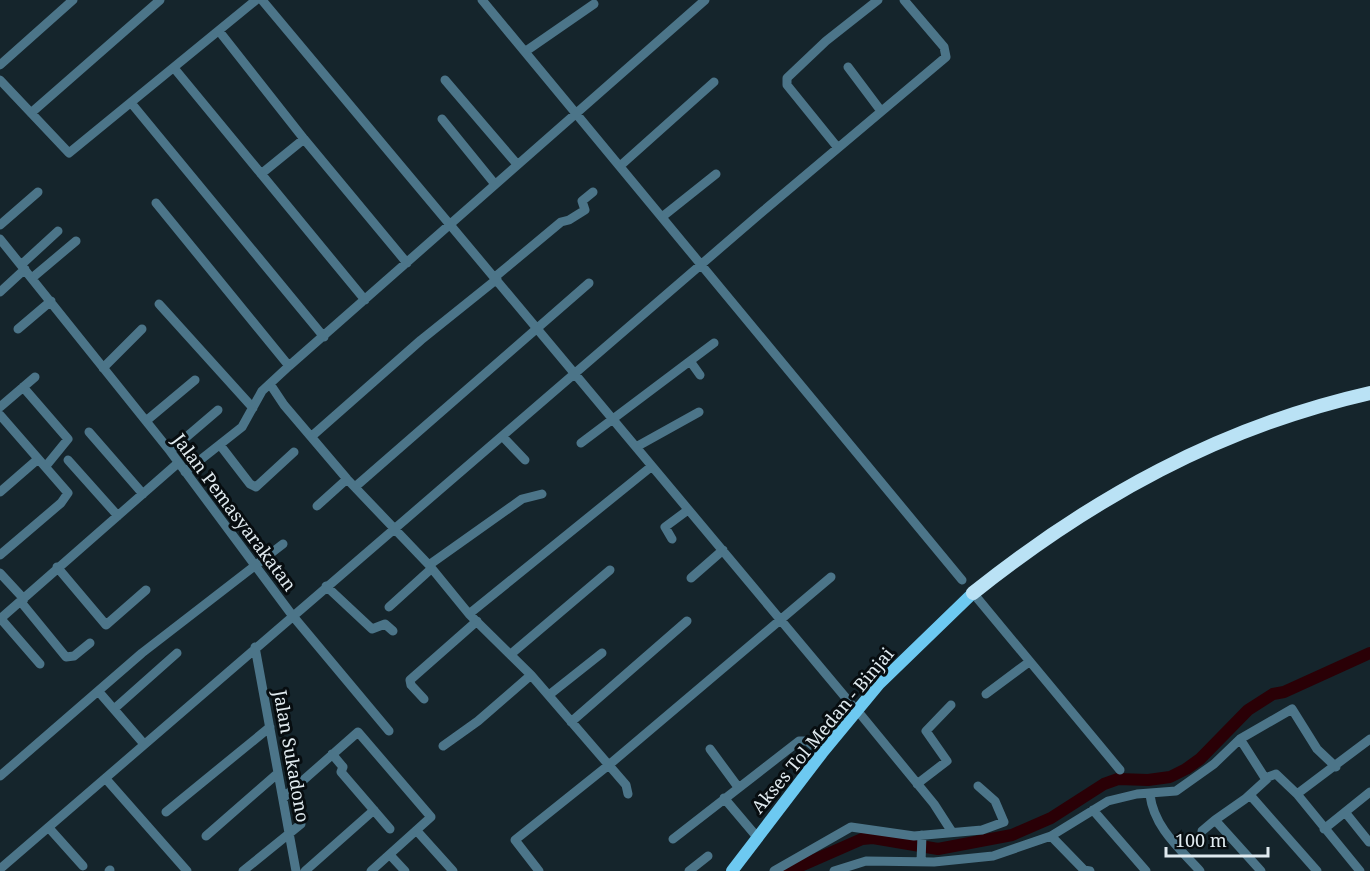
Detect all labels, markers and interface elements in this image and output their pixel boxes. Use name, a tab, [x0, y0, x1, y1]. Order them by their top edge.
street label: Jalan Pemasyarakatan	[167, 427, 302, 596]
street label: Akses Tol Medan - Binjai	[746, 642, 899, 818]
street label: Jalan Sukadono	[268, 687, 315, 824]
scale bar	[1166, 820, 1268, 858]
text: 100 m	[1175, 828, 1227, 852]

